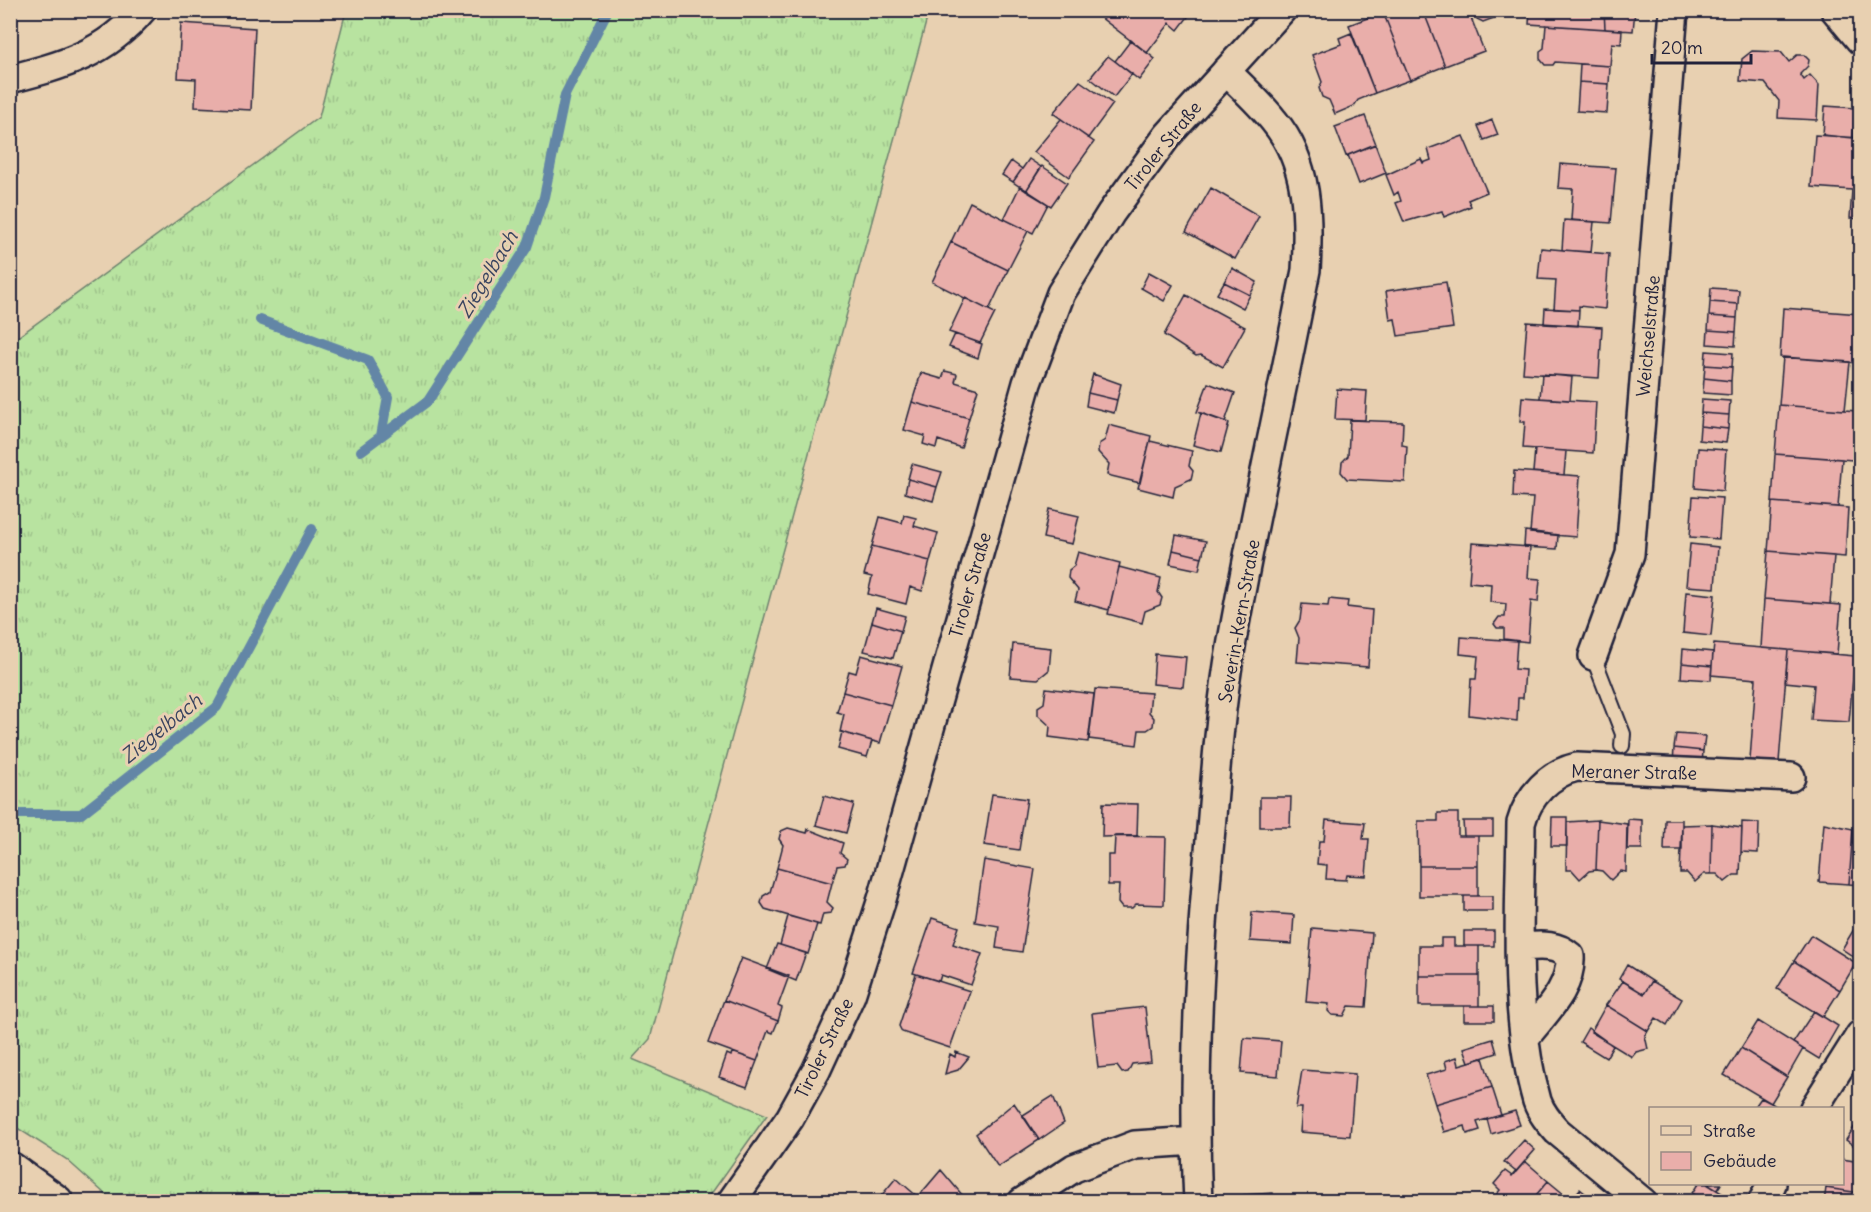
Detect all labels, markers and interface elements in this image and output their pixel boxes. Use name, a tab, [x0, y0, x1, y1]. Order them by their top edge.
scale bar	[1652, 27, 1751, 65]
text: 20 m	[1661, 36, 1703, 59]
street label: Tiroler Straße	[1120, 96, 1206, 196]
water label: Ziegelbach	[451, 226, 523, 322]
street label: Weichselstraße	[1631, 274, 1665, 398]
street label: Tiroler Straße	[944, 530, 996, 640]
street label: Severin-Kern-Straße	[1213, 538, 1265, 704]
water label: Ziegelbach	[115, 687, 207, 768]
street label: Meraner Straße	[1571, 759, 1697, 785]
street label: Tiroler Straße	[790, 994, 858, 1102]
legend	[1649, 1107, 1844, 1185]
text: Straße	[1703, 1119, 1756, 1142]
text: Gebäude	[1703, 1149, 1776, 1172]

